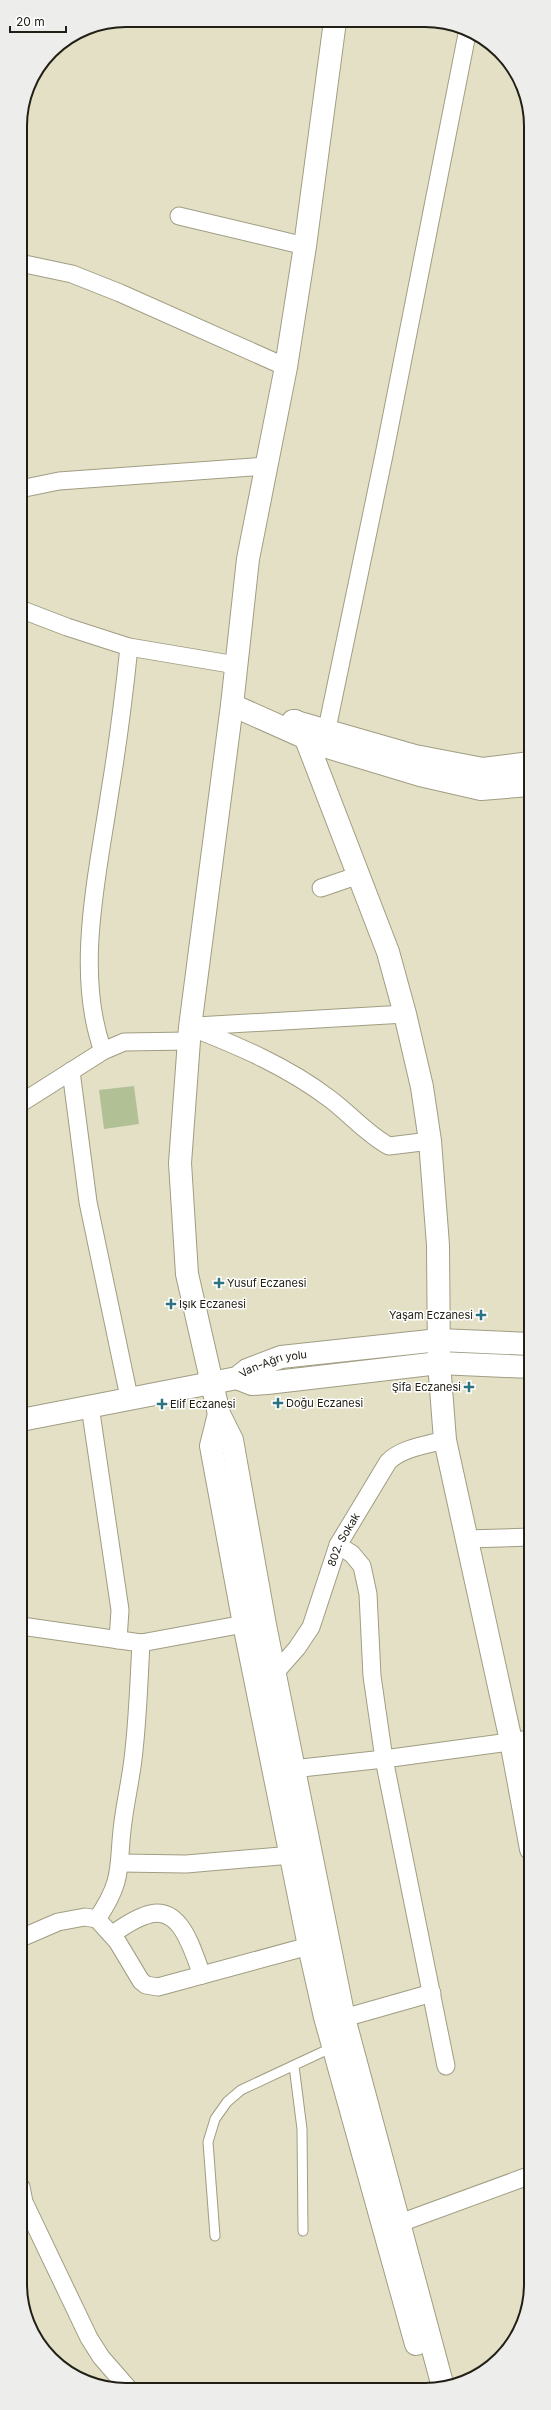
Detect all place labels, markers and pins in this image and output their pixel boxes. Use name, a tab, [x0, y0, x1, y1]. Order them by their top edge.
place label: Yusuf Eczanesi	[227, 1276, 306, 1290]
marker: Yusuf Eczanesi	[214, 1278, 224, 1288]
place label: Işık Eczanesi	[179, 1297, 246, 1311]
marker: Işık Eczanesi	[166, 1299, 176, 1309]
place label: Yaşam Eczanesi	[389, 1308, 473, 1322]
marker: Yaşam Eczanesi	[476, 1310, 486, 1320]
place label: Şifa Eczanesi	[392, 1380, 461, 1394]
marker: Şifa Eczanesi	[464, 1382, 474, 1392]
place label: Doğu Eczanesi	[286, 1396, 363, 1410]
place label: Elif Eczanesi	[170, 1397, 235, 1411]
marker: Doğu Eczanesi	[273, 1398, 283, 1408]
marker: Elif Eczanesi	[157, 1399, 167, 1409]

